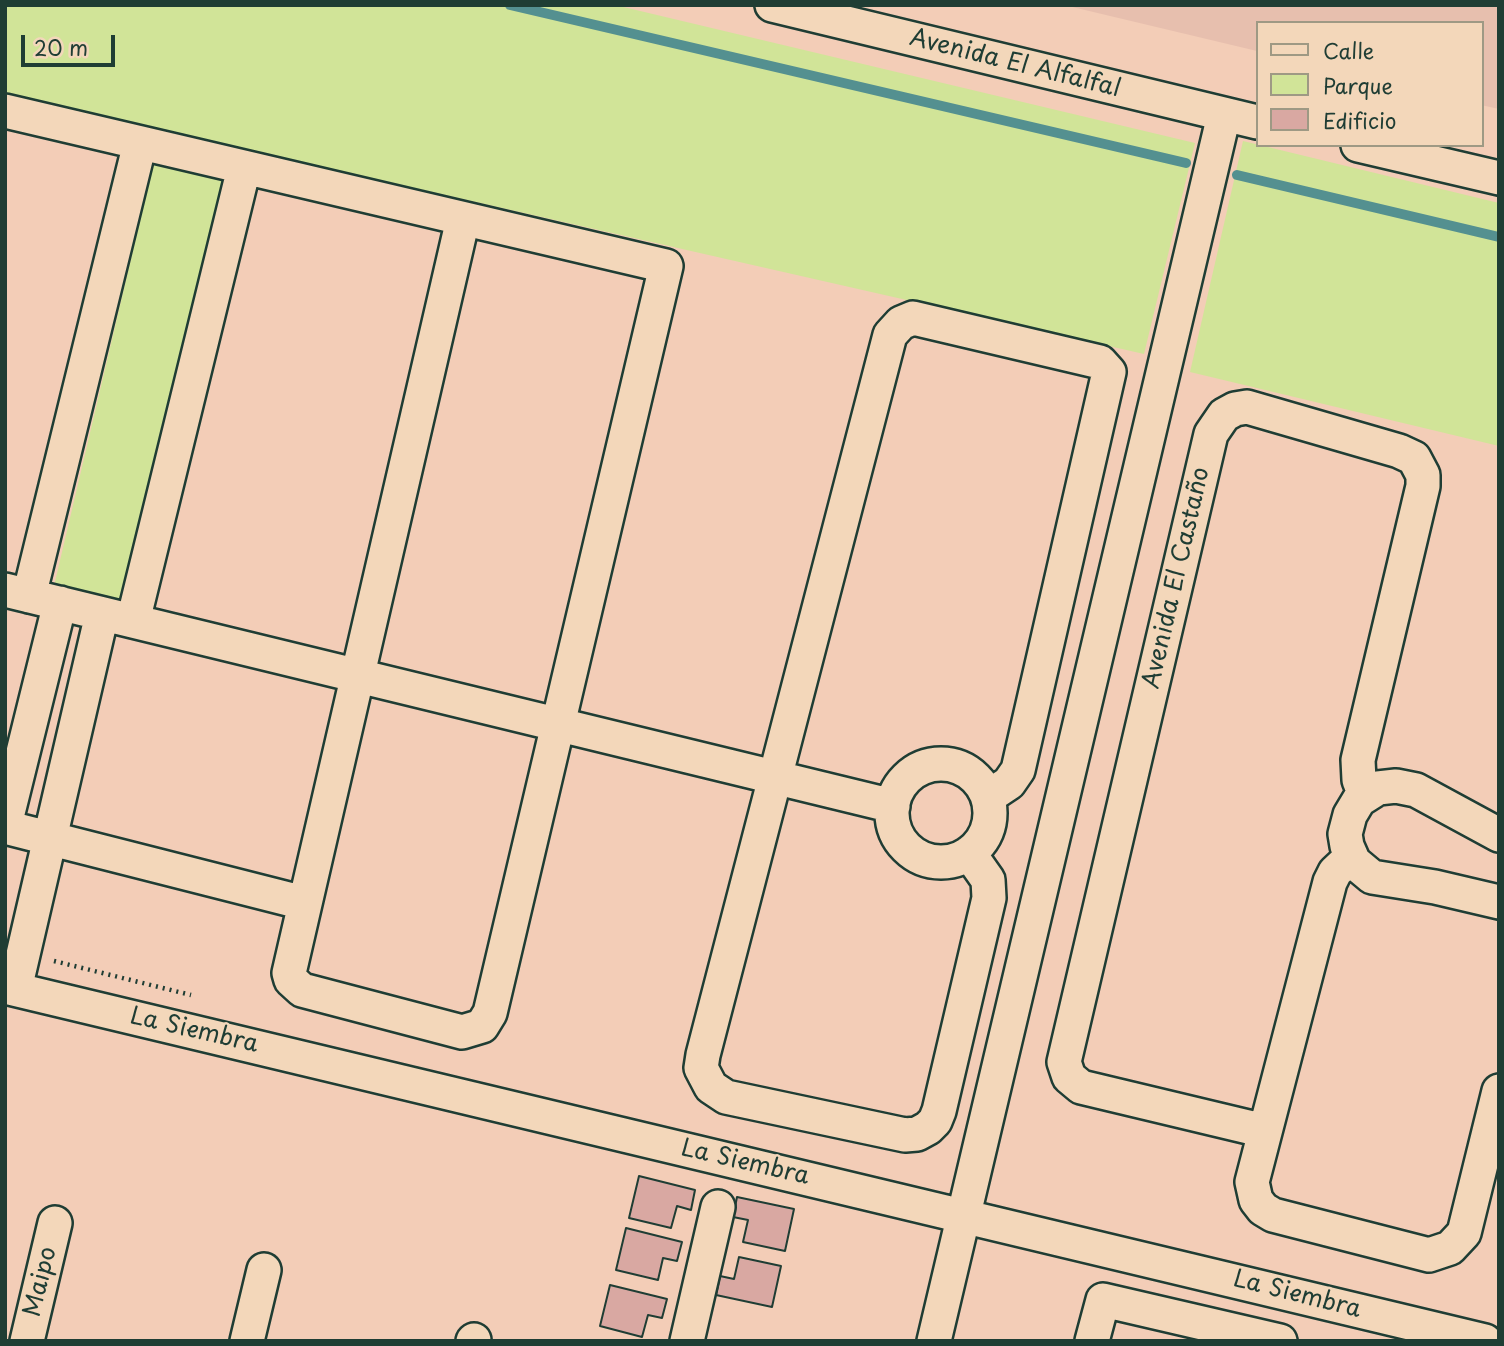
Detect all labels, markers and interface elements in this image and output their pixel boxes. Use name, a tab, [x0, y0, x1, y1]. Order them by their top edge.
scale bar	[24, 21, 119, 65]
legend	[1256, 21, 1483, 147]
street label: Avenida El Alfalfal	[907, 24, 1123, 104]
text: 20 m	[34, 31, 88, 63]
text: Calle	[1323, 34, 1374, 66]
text: Parque	[1323, 69, 1393, 101]
text: Edificio	[1323, 104, 1396, 136]
street label: Avenida El Castaño	[1138, 465, 1216, 691]
street label: La Siembra	[127, 1002, 261, 1060]
street label: La Siembra	[678, 1134, 812, 1192]
street label: Maipo	[18, 1244, 64, 1320]
street label: La Siembra	[1230, 1265, 1364, 1325]

